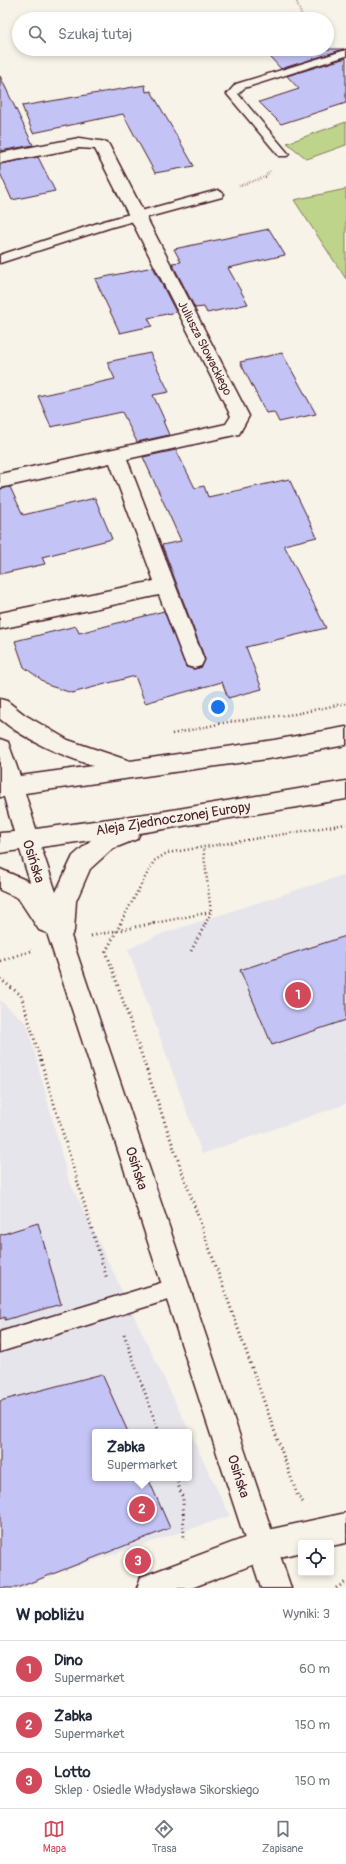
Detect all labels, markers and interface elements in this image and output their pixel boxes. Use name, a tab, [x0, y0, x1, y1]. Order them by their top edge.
search box	[12, 12, 334, 56]
icon: search	[26, 23, 48, 45]
text: Szukaj tutaj	[58, 25, 132, 44]
street label: Juliusza Słowackiego	[174, 298, 235, 399]
your location	[208, 697, 228, 717]
street label: Aleja Zjednoczonej Europy	[94, 798, 252, 839]
street label: Osińska	[19, 837, 48, 885]
pin: 1	[285, 980, 311, 1010]
street label: Osińska	[122, 1144, 151, 1192]
popup	[92, 1429, 192, 1481]
text: Żabka	[107, 1438, 145, 1457]
street label: Osińska	[224, 1452, 253, 1500]
text: Supermarket	[107, 1457, 177, 1473]
pin: 2	[129, 1494, 155, 1524]
map controls	[298, 1540, 334, 1576]
button: locate	[298, 1540, 334, 1576]
pin: 3	[125, 1546, 151, 1576]
text: W pobliżu	[16, 1604, 84, 1625]
text: Wyniki: 3	[282, 1606, 330, 1622]
text: Dino	[54, 1651, 83, 1670]
text: 1	[26, 1661, 32, 1677]
text: 60 m	[299, 1661, 330, 1677]
text: Supermarket	[54, 1670, 125, 1686]
text: Żabka	[54, 1707, 92, 1726]
text: 2	[25, 1717, 33, 1733]
text: 150 m	[295, 1717, 330, 1733]
text: Supermarket	[54, 1726, 125, 1742]
text: Lotto	[54, 1763, 91, 1782]
text: 3	[25, 1773, 33, 1789]
text: 150 m	[295, 1773, 330, 1789]
text: Sklep · Osiedle Władysława Sikorskiego	[54, 1782, 259, 1798]
tab: Mapa	[43, 1818, 66, 1855]
tab: Trasa	[152, 1818, 177, 1855]
tab: Zapisane	[262, 1818, 303, 1855]

